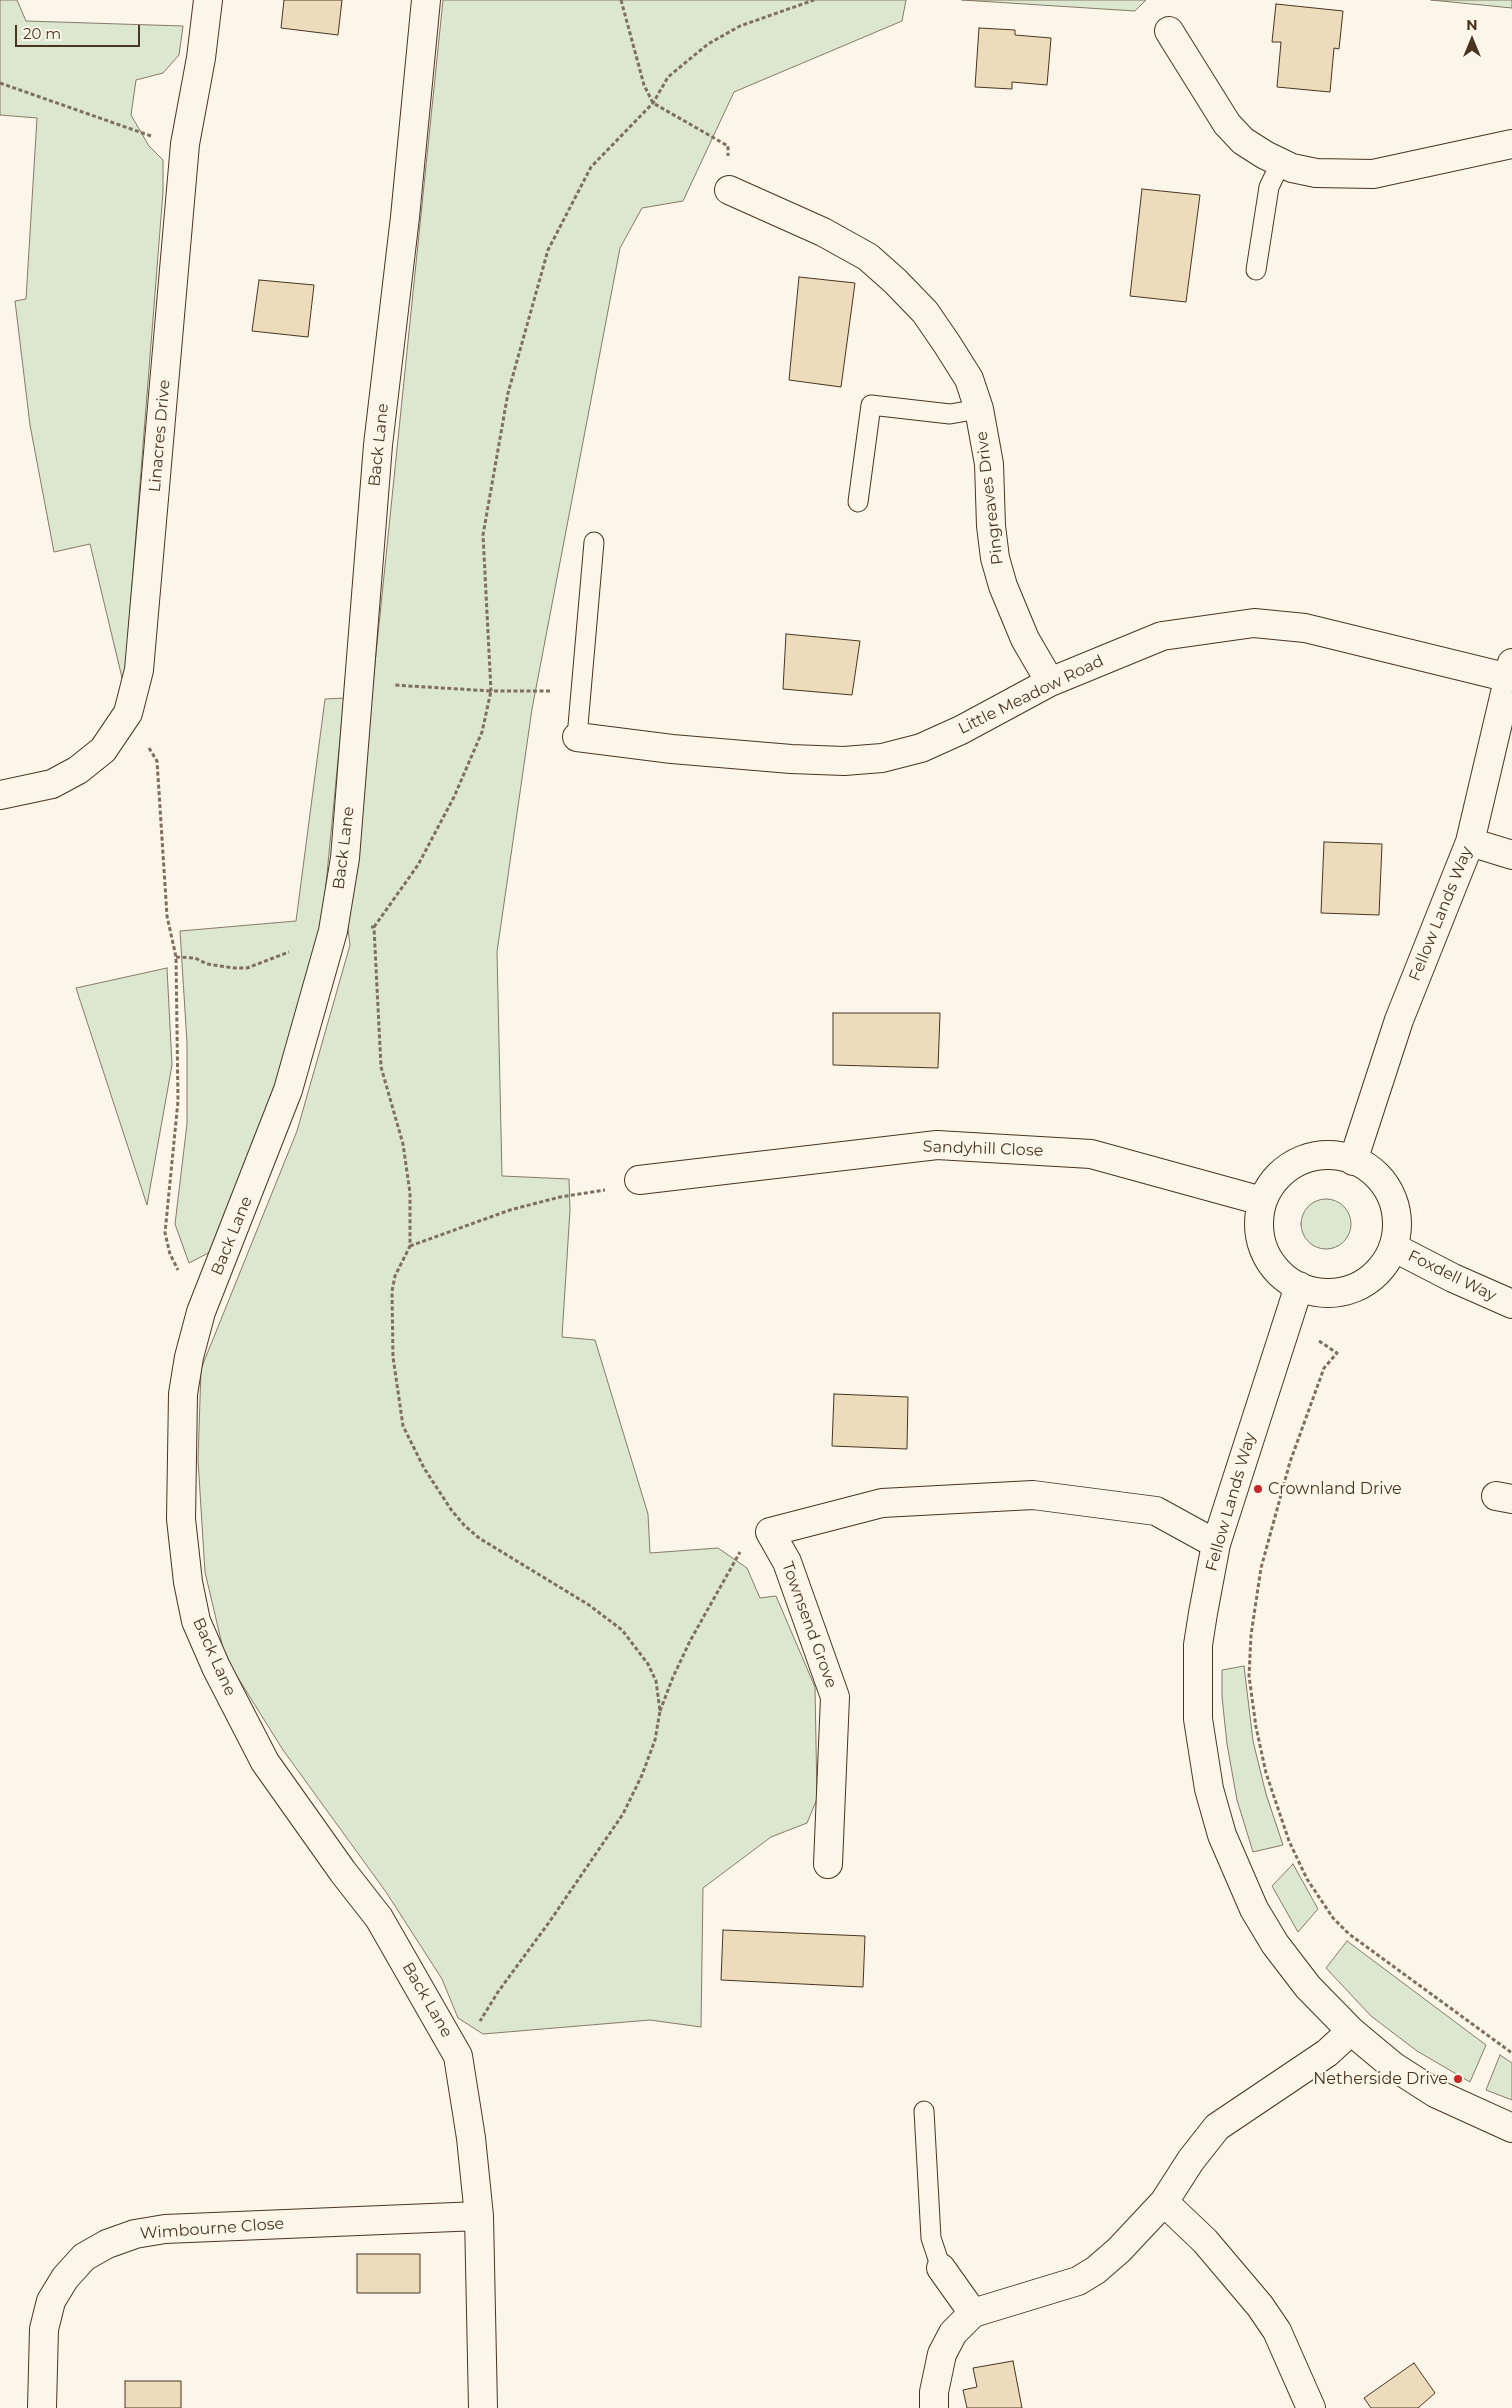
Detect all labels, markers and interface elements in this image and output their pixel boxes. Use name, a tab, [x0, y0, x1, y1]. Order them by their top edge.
scale bar	[18, 15, 142, 47]
north arrow	[1447, 15, 1497, 65]
text: N	[1466, 16, 1478, 34]
text: 20 m	[23, 24, 61, 43]
street label: Linacres Drive	[146, 379, 174, 493]
street label: Back Lane	[365, 402, 393, 488]
street label: Pingreaves Drive	[972, 430, 1008, 566]
street label: Little Meadow Road	[955, 651, 1107, 739]
street label: Back Lane	[329, 805, 359, 891]
street label: Fellow Lands Way	[1405, 844, 1477, 984]
street label: Sandyhill Close	[922, 1137, 1044, 1161]
street label: Back Lane	[207, 1194, 257, 1278]
street label: Foxdell Way	[1405, 1246, 1499, 1306]
street label: Fellow Lands Way	[1202, 1430, 1260, 1574]
place label: Crownland Drive	[1268, 1479, 1402, 1499]
marker: Crownland Drive	[1252, 1483, 1264, 1495]
street label: Townsend Grove	[777, 1559, 841, 1691]
street label: Back Lane	[188, 1615, 240, 1699]
street label: Back Lane	[398, 1959, 456, 2041]
place label: Netherside Drive	[1313, 2069, 1448, 2089]
marker: Netherside Drive	[1452, 2073, 1464, 2085]
street label: Wimbourne Close	[139, 2214, 285, 2244]

